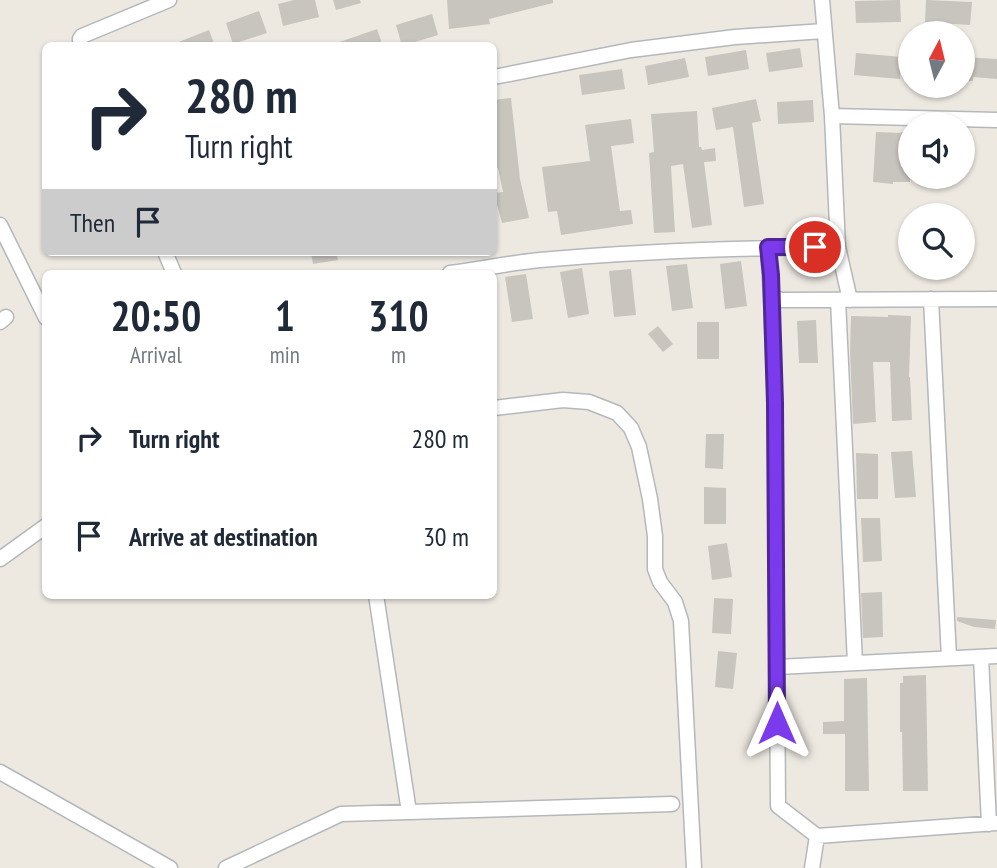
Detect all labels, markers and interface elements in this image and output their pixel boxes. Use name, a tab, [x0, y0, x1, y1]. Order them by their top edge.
north arrow	[898, 21, 975, 98]
map controls	[898, 21, 975, 280]
text: 280 m	[185, 63, 298, 127]
icon: right	[70, 70, 161, 161]
button: sound	[898, 112, 975, 189]
text: Turn right	[185, 125, 293, 167]
icon: arrive	[129, 203, 167, 241]
button: search	[898, 203, 975, 280]
text: Then	[70, 206, 115, 239]
pin	[785, 217, 845, 277]
icon: arrive	[796, 228, 834, 266]
text: 20:50	[110, 288, 201, 343]
text: 1	[275, 288, 295, 343]
text: 310	[368, 288, 429, 343]
text: Arrival	[130, 340, 182, 369]
text: min	[270, 340, 300, 369]
text: m	[391, 340, 406, 369]
icon: right	[70, 419, 108, 457]
text: Turn right	[129, 422, 220, 455]
text: 280 m	[411, 422, 469, 455]
icon: arrive	[70, 517, 108, 555]
text: Arrive at destination	[129, 520, 318, 553]
text: 30 m	[423, 520, 469, 553]
position arrow	[740, 686, 814, 760]

